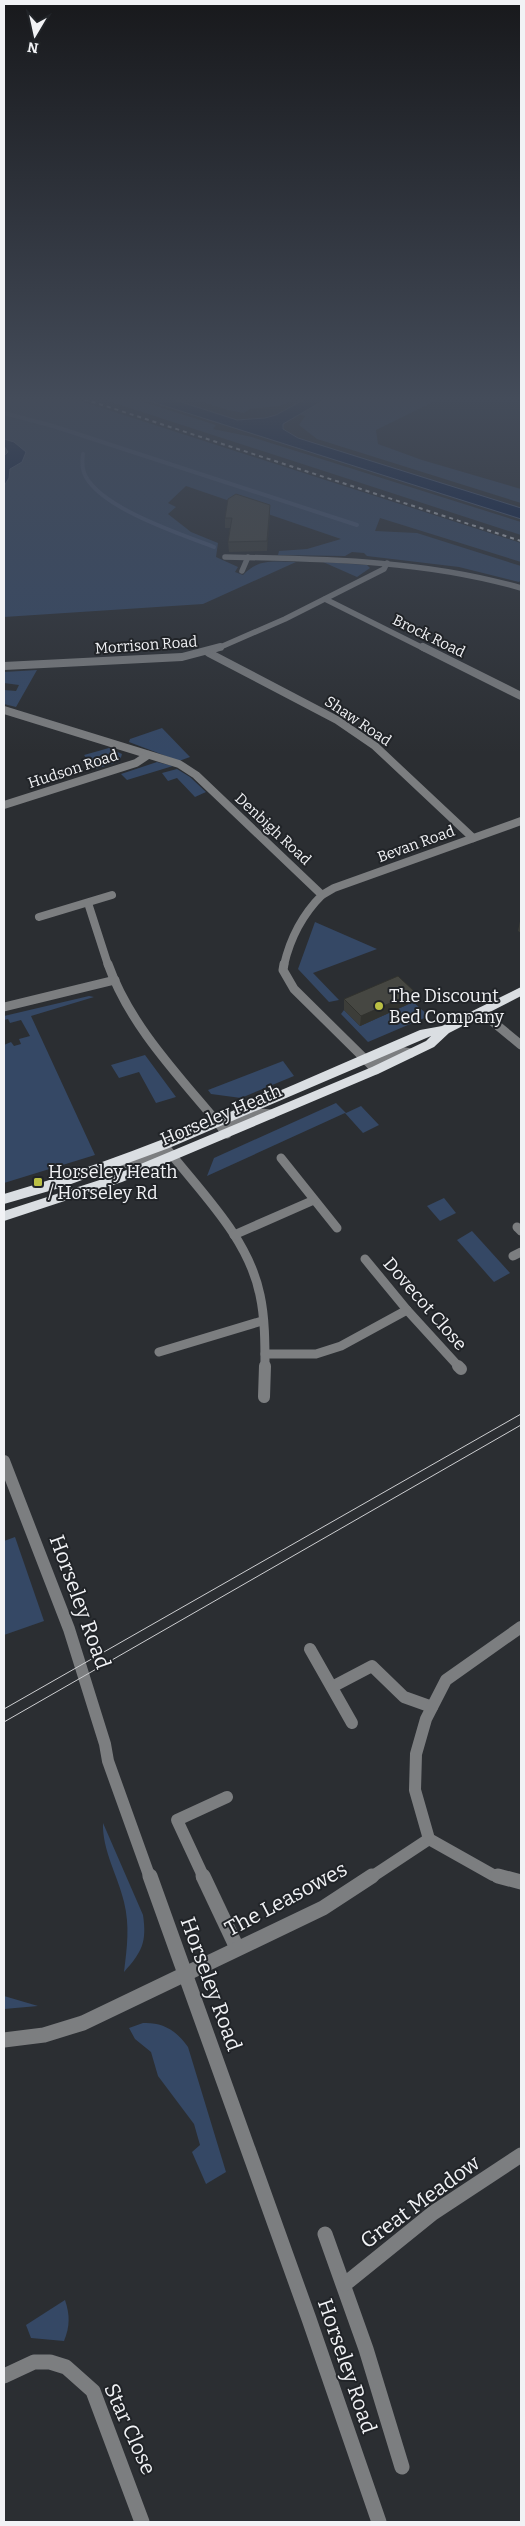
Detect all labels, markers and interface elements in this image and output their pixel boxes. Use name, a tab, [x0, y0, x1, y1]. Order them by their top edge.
north arrow	[10, 10, 60, 60]
text: N	[26, 38, 40, 57]
street label: Brock Road	[390, 611, 468, 661]
street label: Morrison Road	[94, 632, 198, 658]
street label: Shaw Road	[321, 692, 395, 750]
street label: Hudson Road	[26, 746, 120, 792]
street label: Denbigh Road	[231, 789, 315, 869]
street label: Bevan Road	[375, 822, 457, 866]
place label: The Discount Bed Company	[389, 985, 505, 1028]
marker: The Discount Bed Company	[373, 1000, 385, 1012]
street label: Horseley Heath	[157, 1080, 285, 1150]
place label: Horseley Heath / Horseley Rd	[48, 1161, 178, 1204]
marker: Horseley Heath / Horseley Rd	[32, 1176, 44, 1188]
street label: Dovecot Close	[379, 1253, 471, 1355]
street label: Horseley Road	[44, 1531, 116, 1673]
street label: The Leasowes	[220, 1856, 352, 1942]
street label: Horseley Road	[175, 1913, 247, 2055]
street label: Great Meadow	[355, 2150, 485, 2254]
street label: Horseley Road	[312, 2295, 382, 2437]
street label: Star Close	[98, 2379, 162, 2479]

